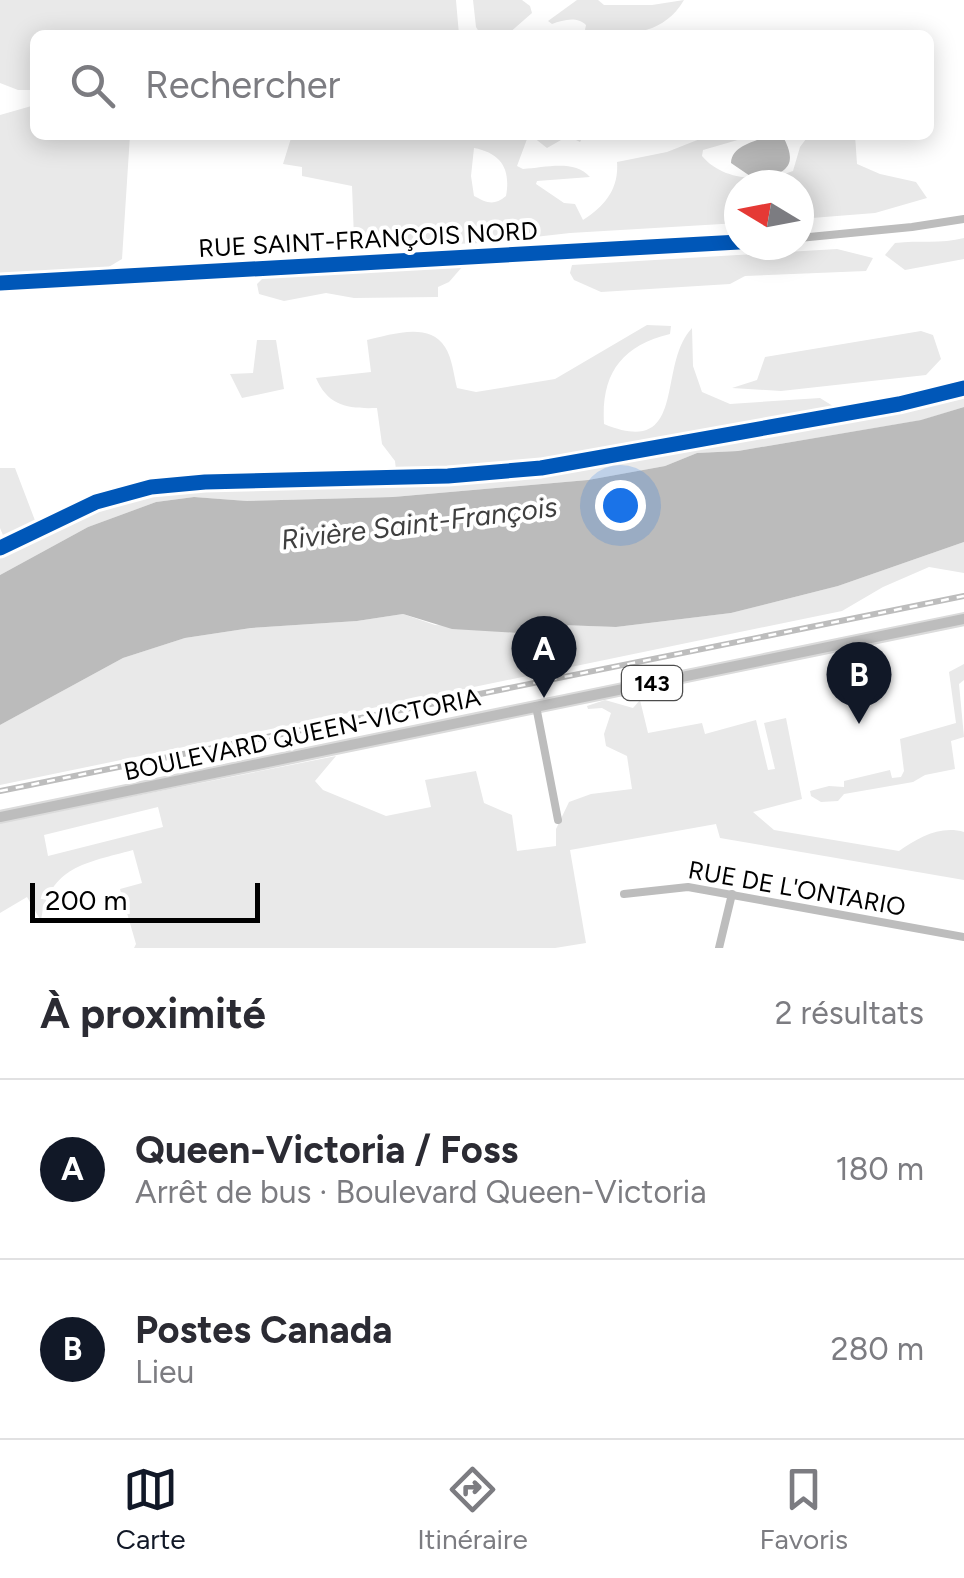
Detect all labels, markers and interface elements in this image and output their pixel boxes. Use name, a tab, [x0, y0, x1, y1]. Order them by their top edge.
search box	[30, 30, 934, 140]
icon: search	[65, 58, 120, 113]
text: Rechercher	[145, 62, 340, 108]
north arrow	[724, 170, 814, 260]
street label: RUE SAINT-FRANÇOIS NORD	[198, 215, 538, 263]
your location	[595, 480, 646, 531]
water label: Rivière Saint-François	[279, 489, 559, 557]
pin: A	[512, 616, 576, 698]
pin: B	[826, 642, 892, 724]
road number: 143	[622, 666, 682, 700]
street label: BOULEVARD QUEEN-VICTORIA	[121, 682, 483, 786]
street label: RUE DE L'ONTARIO	[686, 854, 908, 922]
scale bar	[30, 878, 260, 923]
text: 200 m	[45, 883, 127, 917]
text: À proximité	[40, 988, 266, 1039]
text: 2 résultats	[775, 994, 924, 1032]
text: Queen-Victoria / Foss	[135, 1127, 518, 1173]
text: A	[61, 1150, 84, 1188]
text: 180 m	[835, 1150, 924, 1188]
text: Arrêt de bus · Boulevard Queen-Victoria	[135, 1173, 707, 1211]
text: Postes Canada	[135, 1307, 393, 1353]
text: B	[63, 1330, 82, 1368]
text: 280 m	[831, 1330, 924, 1368]
text: Lieu	[135, 1353, 194, 1391]
tab: Carte	[116, 1462, 186, 1556]
tab: Itinéraire	[417, 1462, 528, 1556]
tab: Favoris	[760, 1462, 848, 1556]

